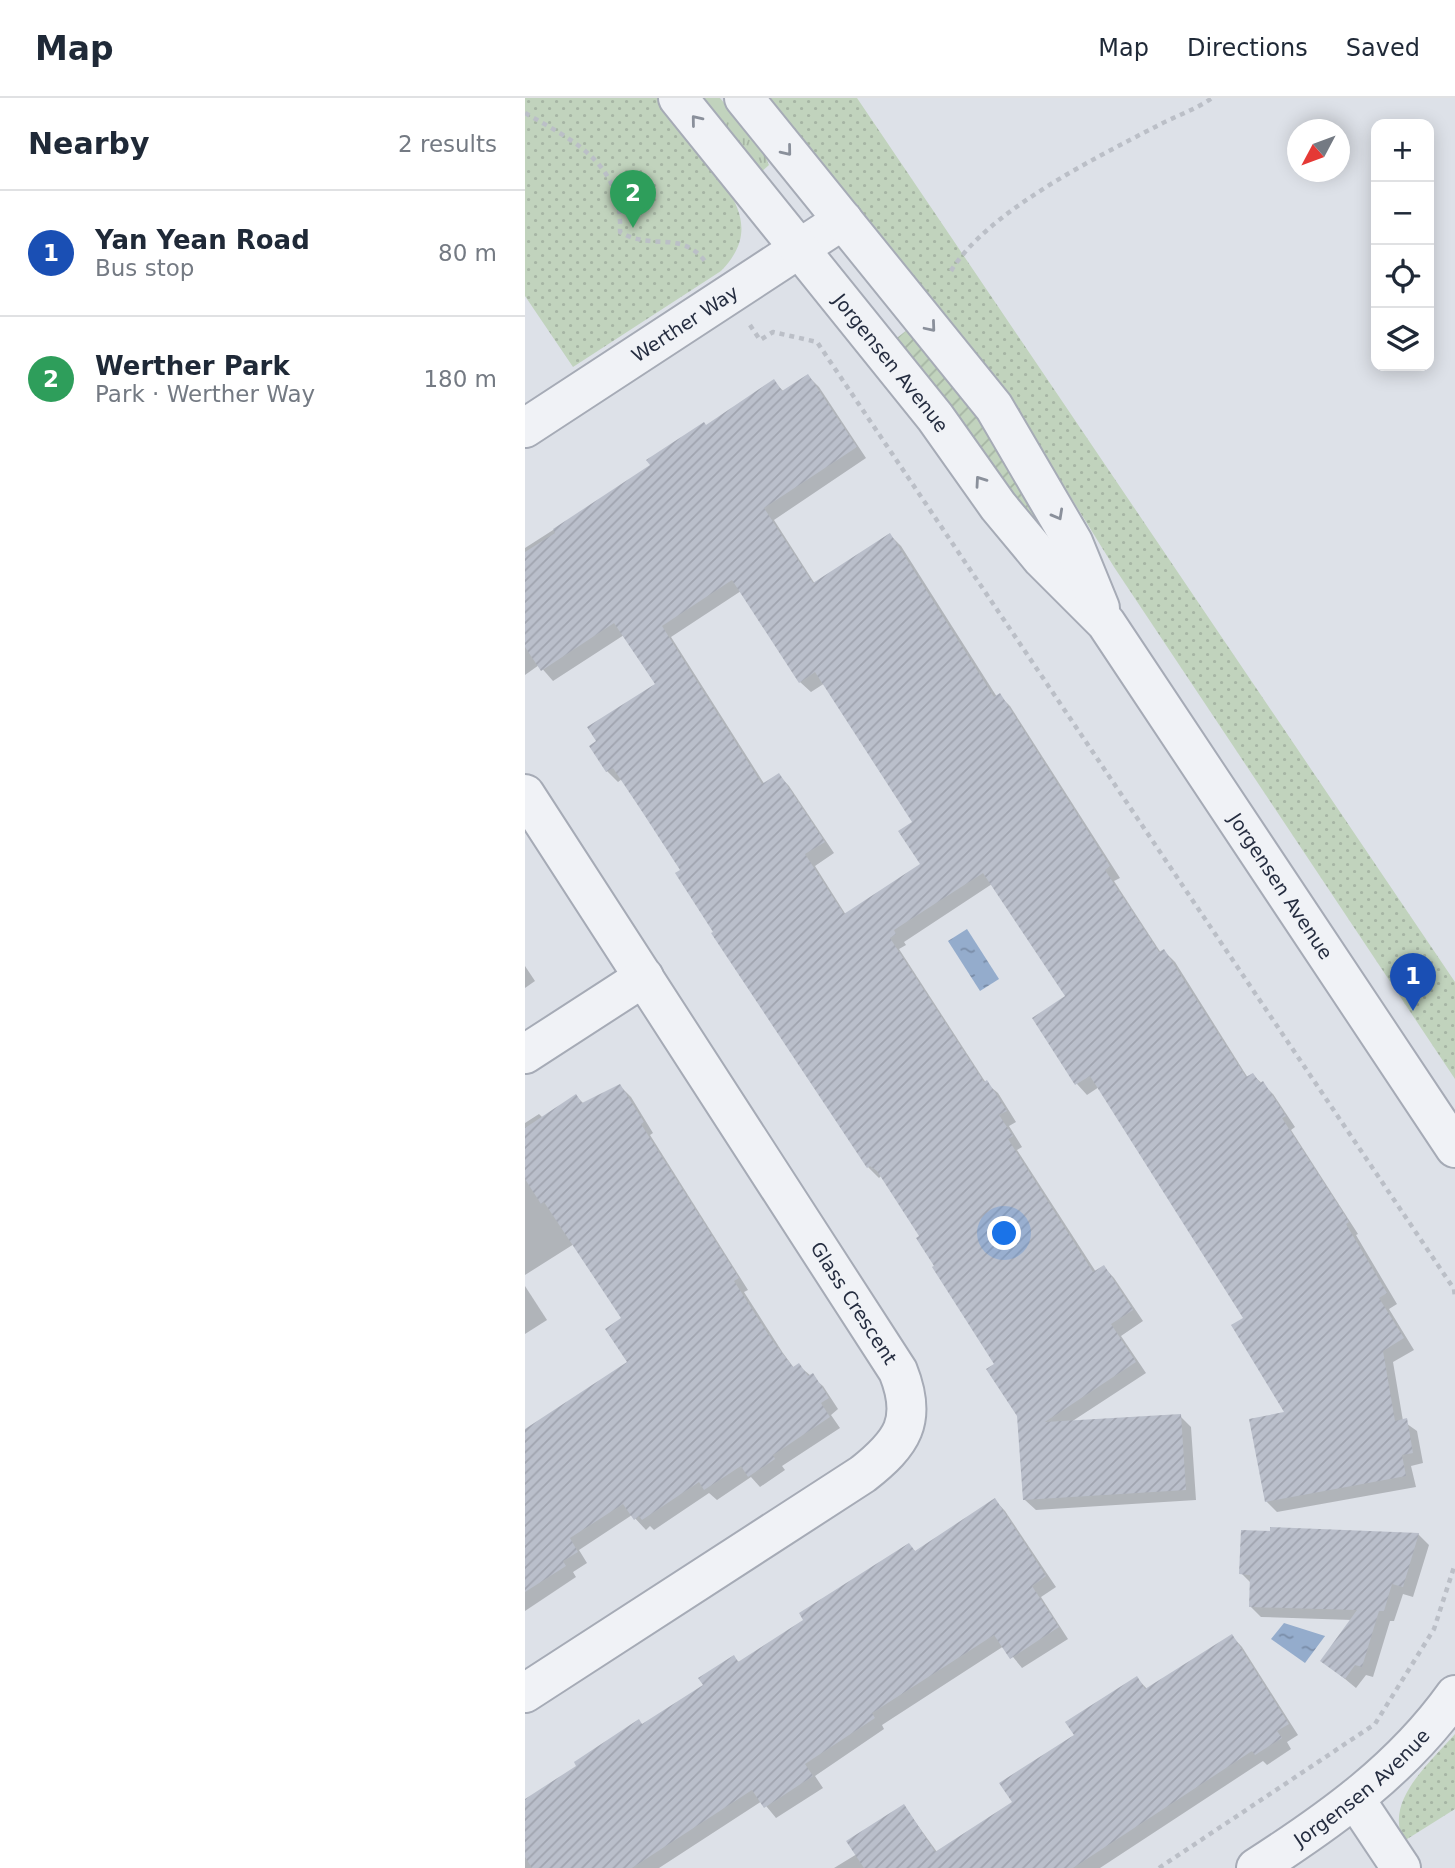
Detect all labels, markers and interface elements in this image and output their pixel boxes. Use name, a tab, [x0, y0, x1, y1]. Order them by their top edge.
text: Map	[35, 29, 114, 68]
text: Map	[1098, 34, 1149, 62]
text: Directions	[1187, 34, 1308, 62]
text: Saved	[1346, 34, 1420, 62]
one-way arrow	[692, 116, 705, 128]
north arrow	[1287, 119, 1350, 182]
map controls	[1371, 119, 1434, 371]
button: +	[1371, 119, 1434, 182]
text: Nearby	[28, 126, 150, 161]
text: 2 results	[398, 131, 497, 157]
one-way arrow	[779, 143, 791, 156]
pin: 2	[610, 170, 656, 228]
button: −	[1371, 182, 1434, 245]
text: Yan Yean Road	[95, 225, 310, 255]
text: 1	[43, 240, 59, 266]
text: 80 m	[438, 240, 497, 266]
button: locate	[1371, 245, 1434, 308]
text: Bus stop	[95, 255, 194, 281]
street label: Werther Way	[627, 281, 742, 366]
street label: Jorgensen Avenue	[829, 289, 953, 436]
button: layers	[1371, 308, 1434, 371]
one-way arrow	[923, 319, 935, 332]
text: Werther Park	[95, 351, 290, 381]
text: 2	[43, 366, 59, 392]
text: 180 m	[423, 366, 497, 392]
text: Park · Werther Way	[95, 381, 315, 407]
one-way arrow	[976, 476, 988, 489]
one-way arrow	[1050, 508, 1063, 520]
street label: Jorgensen Avenue	[1224, 808, 1337, 963]
pin: 1	[1390, 953, 1436, 1011]
your location	[987, 1216, 1021, 1250]
street label: Glass Crescent	[806, 1238, 902, 1368]
street label: Jorgensen Avenue	[1289, 1724, 1434, 1851]

